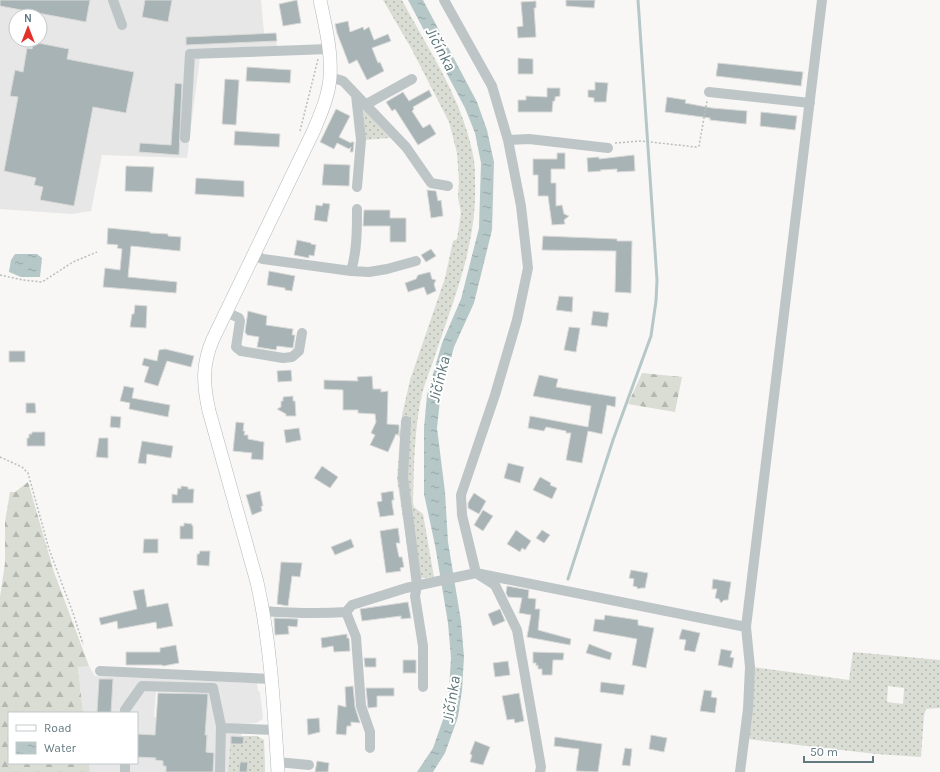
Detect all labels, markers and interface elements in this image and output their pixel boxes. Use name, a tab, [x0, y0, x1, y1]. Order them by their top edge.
north arrow	[8, 8, 48, 48]
text: N	[24, 12, 32, 25]
water label: Jičínka	[422, 24, 460, 74]
water label: Jičínka	[424, 354, 454, 404]
water label: Jičínka	[438, 674, 464, 724]
legend	[8, 712, 138, 764]
text: Road	[44, 721, 72, 735]
scale bar	[804, 738, 873, 764]
text: Water	[44, 741, 77, 755]
text: 50 m	[810, 745, 838, 759]

